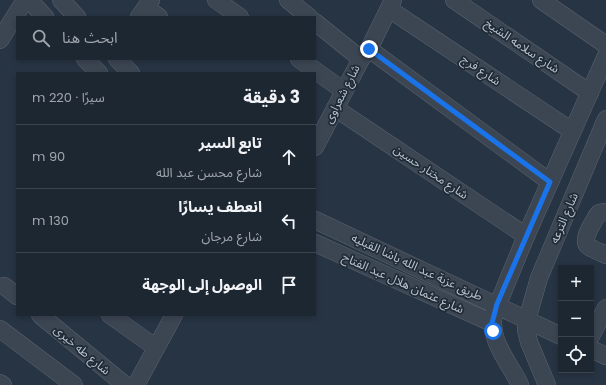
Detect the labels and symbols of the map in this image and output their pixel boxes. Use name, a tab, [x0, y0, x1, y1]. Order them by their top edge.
street label: شارع سلامه الشيخ	[481, 14, 563, 78]
route end	[360, 40, 378, 58]
street label: شارع فرج	[458, 50, 504, 90]
street label: شارع شعراوى	[319, 61, 365, 127]
street label: شارع مختار حسين	[390, 140, 472, 204]
street label: شارع الترعه	[545, 190, 583, 246]
street label: طريق عزبة عبد الله باشا القبليه	[349, 229, 486, 304]
street label: شارع عثمان هلال عبد الفتاح	[339, 248, 467, 318]
street label: شارع طه خيرى	[50, 321, 114, 379]
route start	[484, 322, 502, 340]

